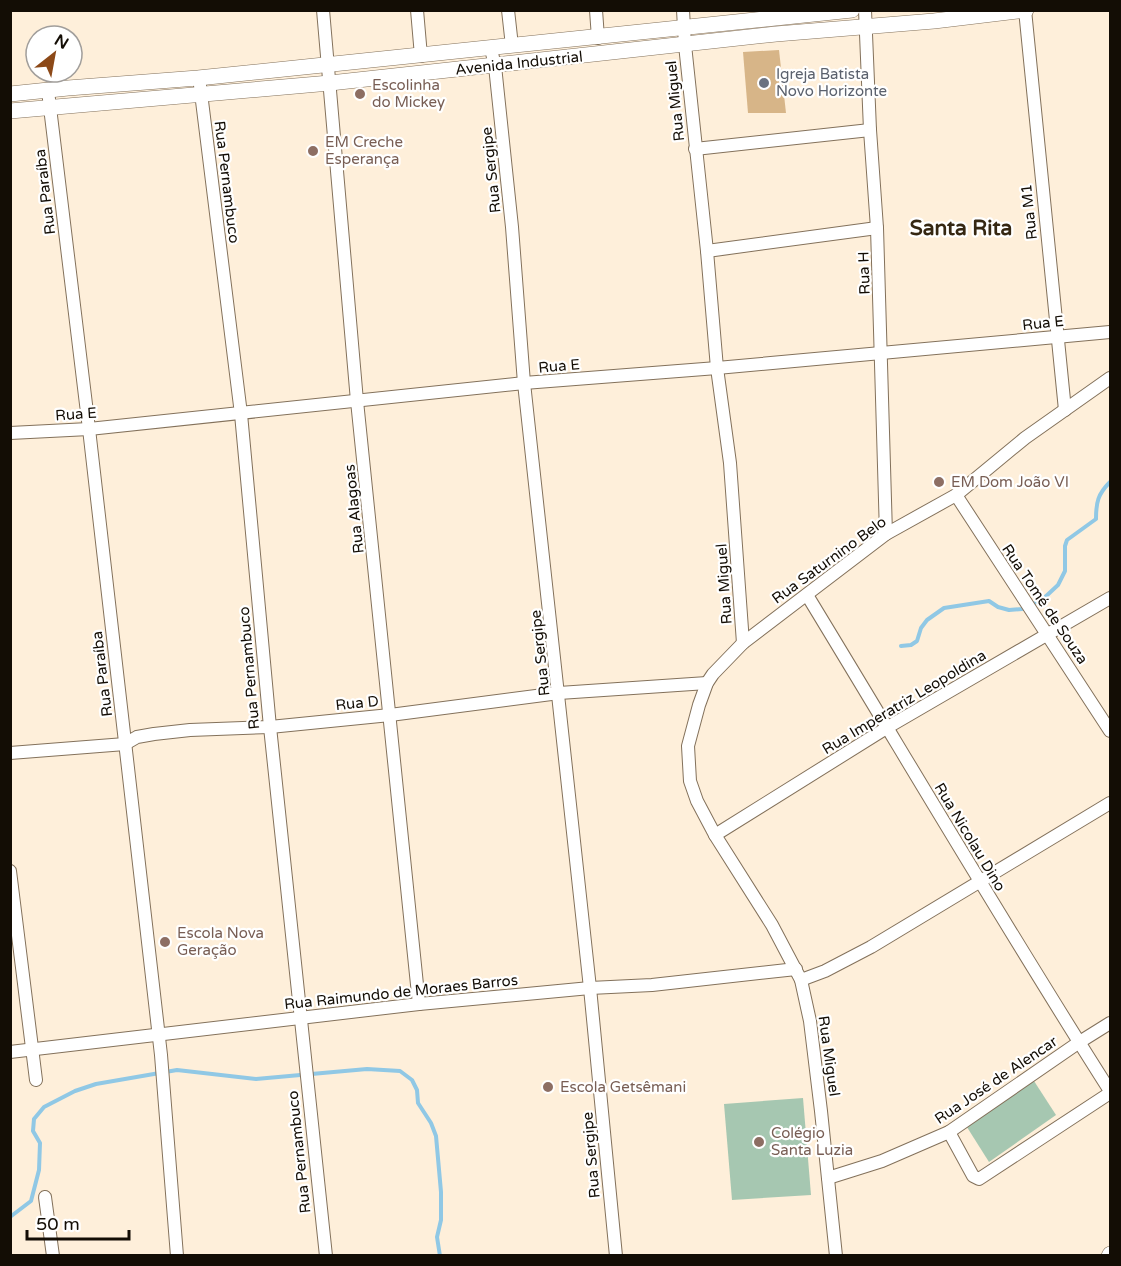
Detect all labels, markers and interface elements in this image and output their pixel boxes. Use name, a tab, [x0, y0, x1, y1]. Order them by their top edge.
north arrow	[24, 24, 84, 84]
text: N	[51, 30, 72, 54]
street label: Avenida Industrial	[454, 47, 584, 79]
street label: Rua Miguel	[662, 60, 688, 142]
place label: Igreja Batista Novo Horizonte	[776, 65, 887, 100]
place label: Escolinha do Mickey	[372, 76, 445, 111]
marker: Igreja Batista Novo Horizonte	[757, 76, 771, 90]
marker: Escolinha do Mickey	[353, 87, 367, 101]
street label: Rua Pernambuco	[211, 120, 243, 244]
street label: Rua Sergipe	[478, 126, 504, 214]
place label: EM Creche Esperança	[325, 133, 403, 168]
marker: EM Creche Esperança	[306, 144, 320, 158]
street label: Rua Paraíba	[31, 148, 59, 236]
street label: Rua M1	[1017, 183, 1041, 241]
district label: Santa Rita	[910, 216, 1012, 241]
street label: Rua H	[854, 251, 874, 295]
street label: Rua E	[1021, 312, 1065, 334]
street label: Rua E	[537, 355, 581, 377]
street label: Rua E	[55, 404, 97, 424]
street label: Rua Alagoas	[340, 463, 368, 555]
place label: EM Dom João VI	[951, 473, 1069, 491]
marker: EM Dom João VI	[932, 475, 946, 489]
street label: Rua Saturnino Belo	[768, 512, 890, 608]
street label: Rua Tomé de Souza	[998, 541, 1092, 667]
street label: Rua Miguel	[712, 543, 736, 625]
street label: Rua Pernambuco	[235, 606, 263, 730]
street label: Rua Sergipe	[527, 609, 553, 697]
street label: Rua Paraíba	[88, 630, 116, 718]
street label: Rua Imperatriz Leopoldina	[819, 646, 989, 758]
street label: Rua D	[334, 692, 380, 714]
street label: Rua Nicolau Dino	[931, 780, 1009, 894]
place label: Escola Nova Geração	[177, 924, 264, 959]
marker: Escola Nova Geração	[158, 935, 172, 949]
street label: Rua Raimundo de Moraes Barros	[283, 971, 519, 1013]
street label: Rua Miguel	[814, 1015, 844, 1097]
street label: Rua José de Alencar	[931, 1032, 1061, 1128]
place label: Escola Getsêmani	[560, 1078, 686, 1096]
marker: Escola Getsêmani	[541, 1080, 555, 1094]
street label: Rua Pernambuco	[284, 1090, 314, 1214]
street label: Rua Sergipe	[578, 1111, 604, 1199]
place label: Colégio Santa Luzia	[771, 1124, 853, 1159]
marker: Colégio Santa Luzia	[752, 1135, 766, 1149]
scale bar	[27, 1203, 129, 1241]
text: 50 m	[36, 1213, 80, 1235]

